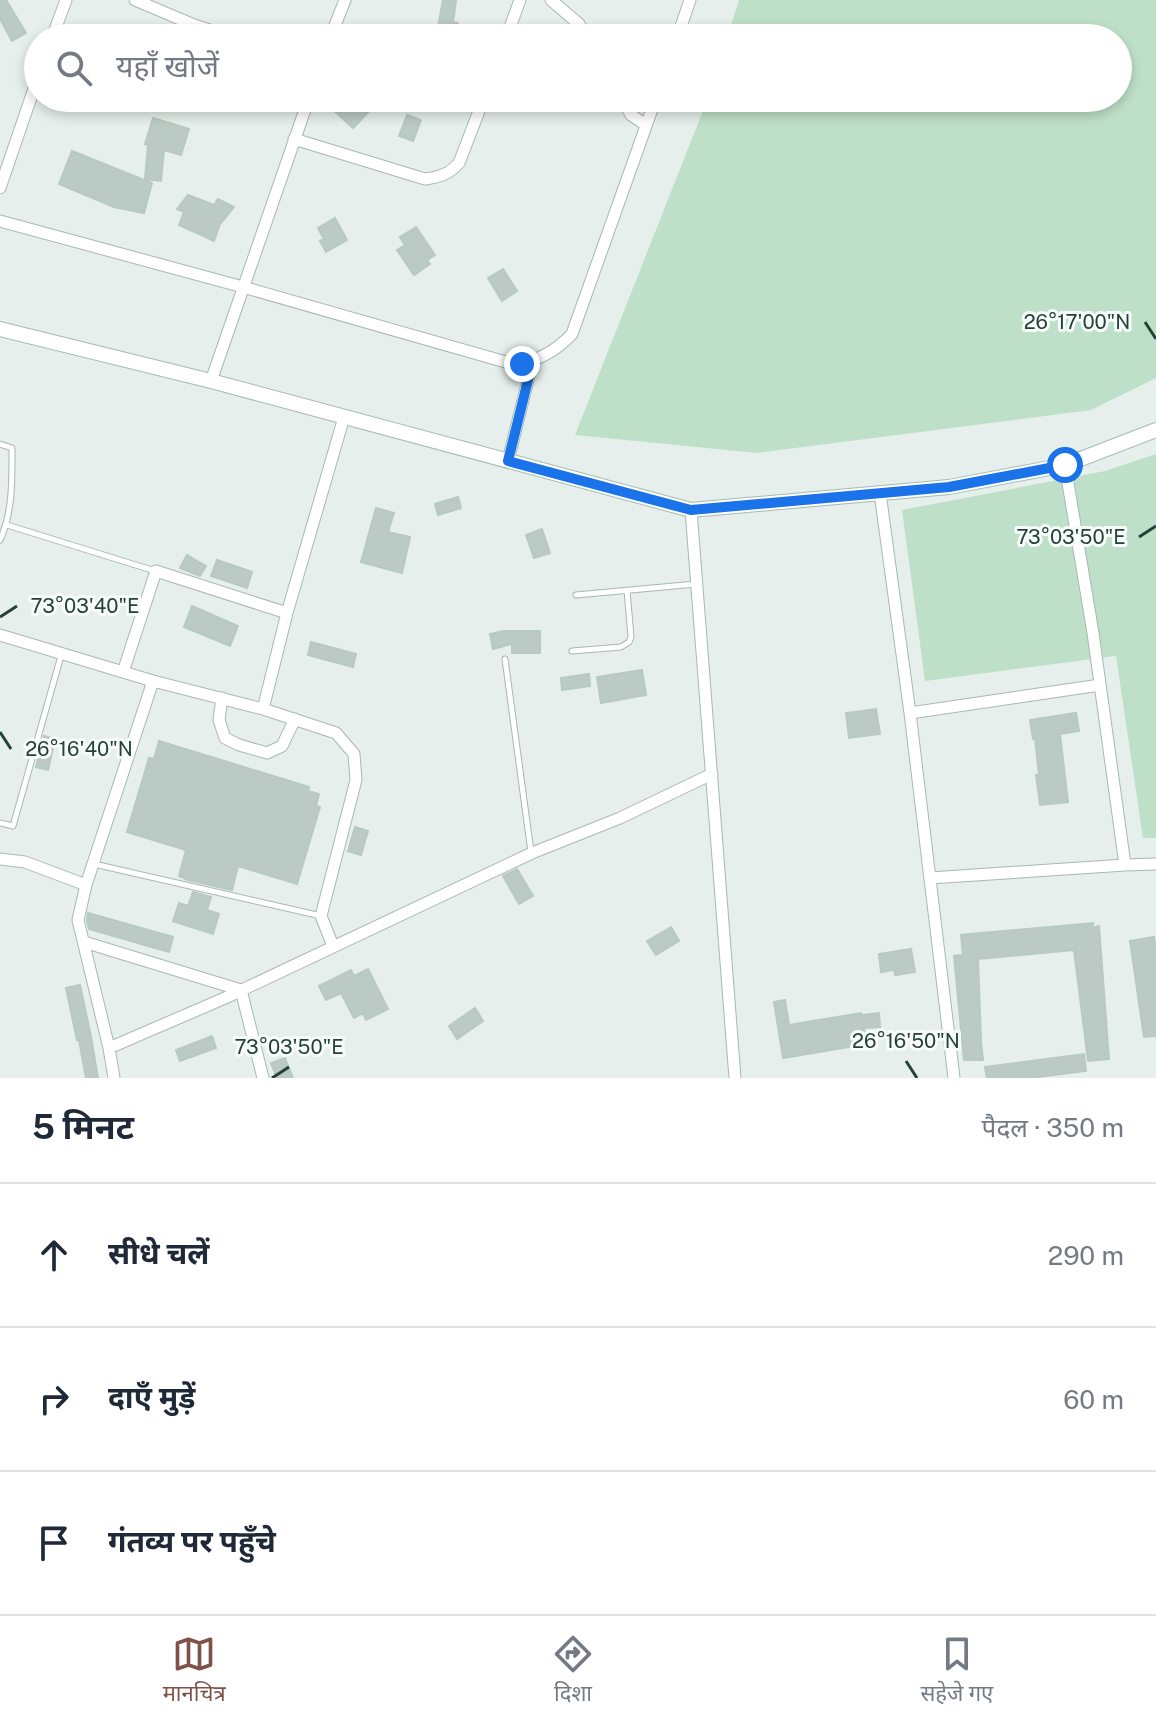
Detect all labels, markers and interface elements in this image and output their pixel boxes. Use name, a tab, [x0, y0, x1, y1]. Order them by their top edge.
search box	[24, 24, 1132, 112]
icon: search	[52, 46, 96, 90]
text: यहाँ खोजें	[116, 48, 219, 84]
text: 26°17'00"N	[1024, 310, 1130, 334]
route end	[504, 346, 540, 382]
route start	[1047, 447, 1083, 483]
text: 73°03'50"E	[1016, 525, 1126, 549]
text: 73°03'40"E	[31, 594, 139, 618]
text: 26°16'40"N	[25, 737, 133, 761]
text: 26°16'50"N	[852, 1029, 960, 1053]
text: 73°03'50"E	[234, 1035, 344, 1059]
text: 5 मिनट	[32, 1107, 134, 1147]
text: पैदल · 350 m	[982, 1112, 1124, 1143]
icon: ahead	[32, 1233, 76, 1277]
text: सीधे चलें	[108, 1235, 209, 1271]
text: 290 m	[1048, 1240, 1124, 1271]
icon: right	[32, 1377, 76, 1421]
text: दाएँ मुड़ें	[108, 1379, 195, 1415]
text: 60 m	[1063, 1384, 1124, 1415]
icon: arrive	[32, 1521, 76, 1565]
text: गंतव्य पर पहुँचे	[108, 1523, 276, 1559]
tab: मानचित्र	[163, 1632, 226, 1710]
tab: दिशा	[551, 1632, 595, 1710]
tab: सहेजे गए	[920, 1632, 993, 1710]

